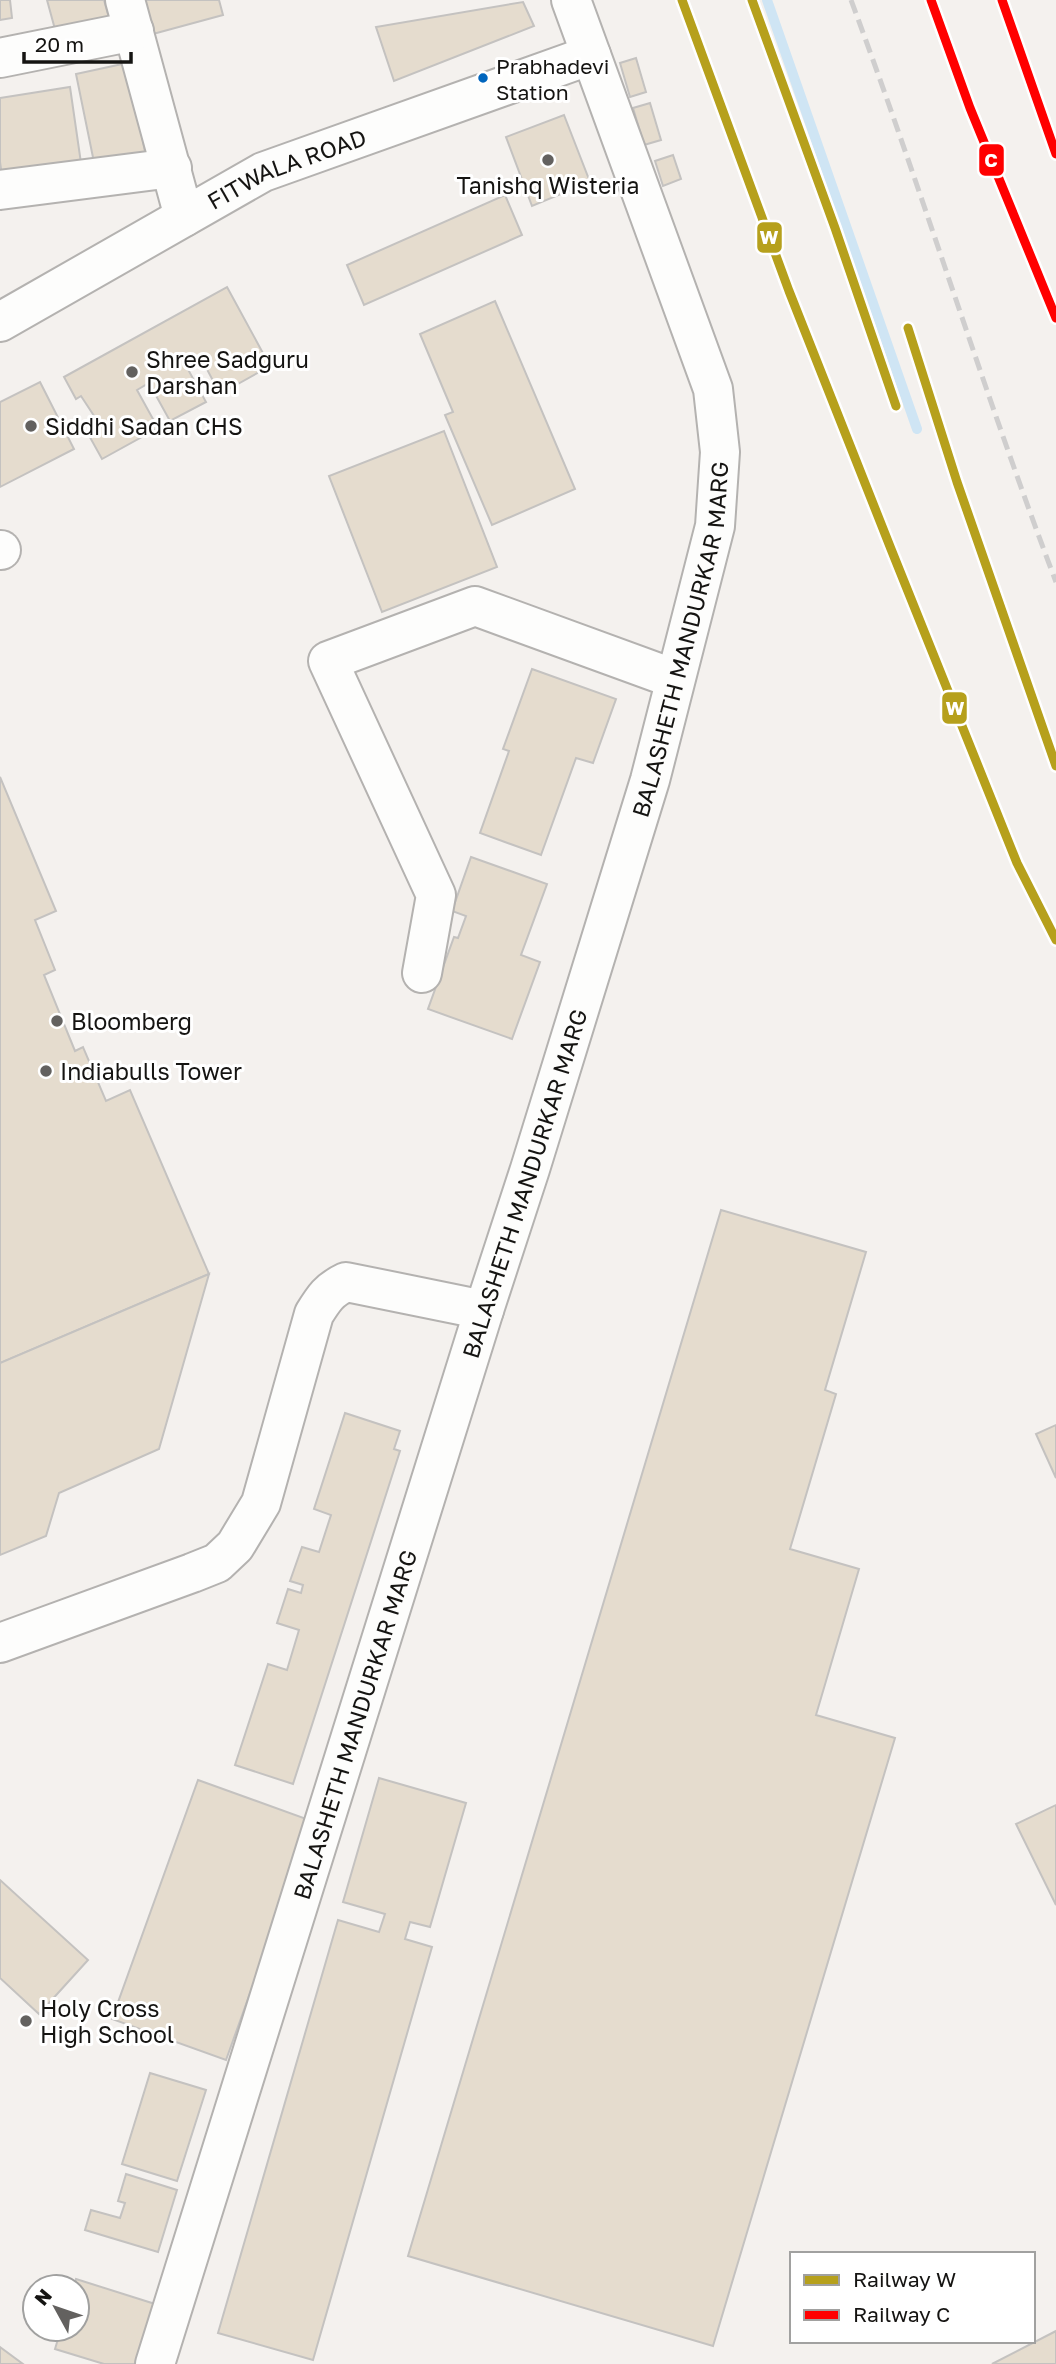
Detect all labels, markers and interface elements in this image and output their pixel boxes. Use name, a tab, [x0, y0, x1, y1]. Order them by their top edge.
scale bar	[24, 21, 131, 65]
text: 20 m	[35, 31, 84, 57]
place label: Prabhadevi Station	[496, 53, 609, 105]
marker: Prabhadevi Station	[476, 71, 490, 85]
street label: FITWALA ROAD	[202, 122, 370, 215]
line badge: C	[978, 143, 1005, 177]
text: C	[984, 148, 998, 171]
marker: Tanishq Wisteria	[540, 152, 556, 168]
place label: Tanishq Wisteria	[457, 171, 639, 199]
line badge: W	[756, 221, 783, 254]
text: W	[759, 225, 779, 248]
place label: Shree Sadguru Darshan	[146, 345, 309, 399]
marker: Shree Sadguru Darshan	[124, 364, 140, 380]
place label: Siddhi Sadan CHS	[45, 412, 243, 440]
marker: Siddhi Sadan CHS	[23, 418, 39, 434]
street label: BALASHETH MANDURKAR MARG	[625, 461, 733, 820]
line badge: W	[941, 691, 968, 725]
text: W	[945, 696, 965, 719]
street label: BALASHETH MANDURKAR MARG	[456, 1005, 593, 1361]
place label: Bloomberg	[71, 1007, 192, 1035]
marker: Bloomberg	[49, 1013, 65, 1029]
place label: Indiabulls Tower	[60, 1057, 242, 1085]
marker: Indiabulls Tower	[38, 1063, 54, 1079]
street label: BALASHETH MANDURKAR MARG	[287, 1546, 422, 1903]
place label: Holy Cross High School	[40, 1994, 174, 2048]
marker: Holy Cross High School	[18, 2013, 34, 2029]
legend	[790, 2252, 1035, 2343]
text: Railway W	[853, 2266, 956, 2292]
north arrow	[21, 2273, 91, 2343]
text: N	[29, 2284, 56, 2310]
text: Railway C	[853, 2301, 950, 2327]

